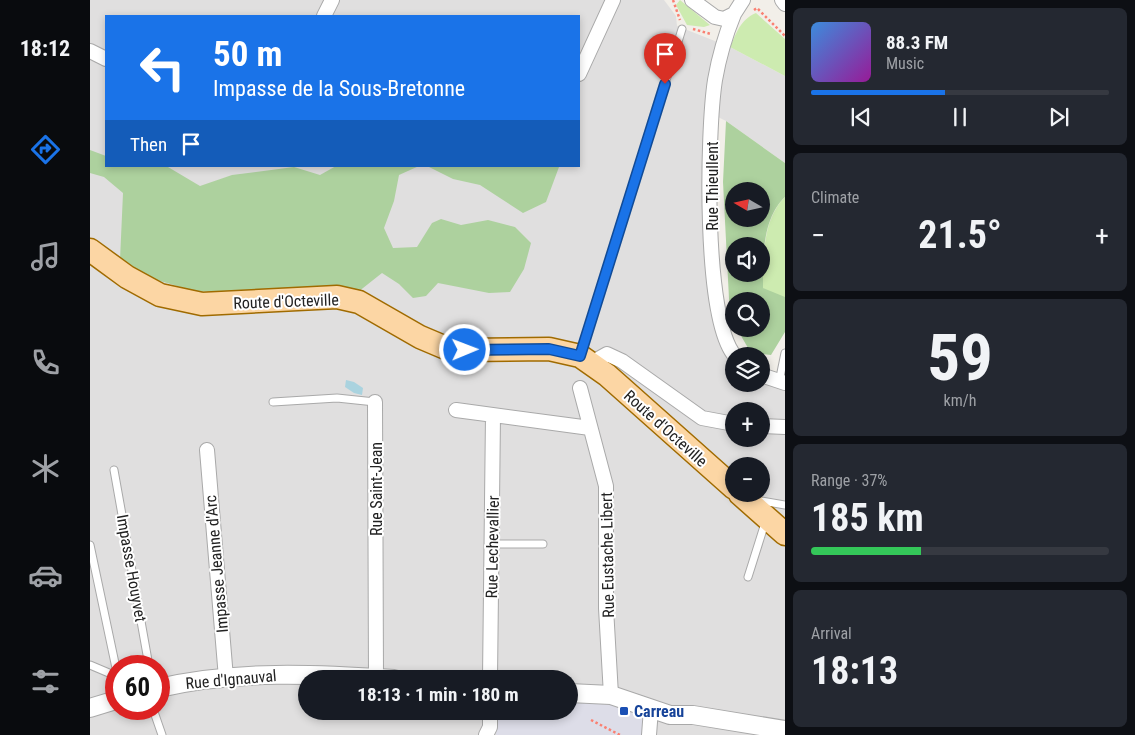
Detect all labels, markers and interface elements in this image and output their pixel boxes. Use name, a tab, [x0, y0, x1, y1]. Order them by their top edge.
text: 88.3 FM	[886, 31, 948, 54]
pin	[644, 33, 686, 84]
text: 50 m	[213, 34, 282, 75]
icon: left	[130, 35, 195, 100]
text: 18:12	[20, 36, 70, 61]
icon: arrive	[651, 40, 679, 68]
text: Music	[886, 54, 924, 73]
text: Impasse de la Sous-Bretonne	[213, 76, 465, 101]
icon: previous	[847, 103, 875, 131]
icon: pause	[946, 103, 974, 131]
icon: next	[1045, 103, 1073, 131]
icon: arrive	[177, 130, 205, 158]
icon: directions	[28, 132, 63, 167]
text: Then	[130, 133, 167, 156]
street label: Rue Thieullent	[703, 141, 722, 231]
north arrow	[725, 182, 770, 228]
map controls	[725, 182, 770, 502]
text: Climate	[811, 188, 859, 207]
text: 21.5°	[918, 213, 1002, 257]
text: −	[811, 219, 825, 252]
text: +	[1095, 219, 1109, 252]
button: sound	[725, 237, 770, 282]
icon: music	[28, 239, 63, 274]
street label: Route d'Octeville	[233, 290, 339, 313]
button: search	[725, 292, 770, 337]
text: 59	[927, 320, 993, 396]
position arrow	[438, 323, 490, 375]
icon: phone	[28, 345, 63, 380]
button: layers	[725, 347, 770, 392]
street label: Route d'Octeville	[620, 386, 711, 471]
text: km/h	[944, 391, 976, 410]
button: +	[725, 402, 770, 447]
street label: Rue Saint-Jean	[367, 442, 386, 536]
icon: climate	[28, 451, 63, 486]
button: −	[725, 457, 770, 502]
text: Range · 37%	[811, 471, 887, 490]
street label: Rue Eustache Libert	[597, 492, 618, 618]
street label: Impasse Jeanne d'Arc	[201, 494, 232, 634]
street label: Rue Lechevallier	[482, 495, 503, 599]
text: 185 km	[811, 496, 924, 540]
street label: Impasse Houyvet	[113, 513, 150, 624]
icon: car	[28, 558, 63, 593]
text: Arrival	[811, 624, 852, 643]
text: 18:13	[811, 649, 898, 693]
speed limit sign: 60	[105, 655, 170, 720]
icon: filters	[28, 664, 63, 699]
street label: Rue d'Ignauval	[185, 666, 277, 693]
text: 18:13 · 1 min · 180 m	[357, 683, 519, 706]
place label: Carreau	[634, 702, 684, 721]
marker: Carreau	[618, 705, 630, 717]

